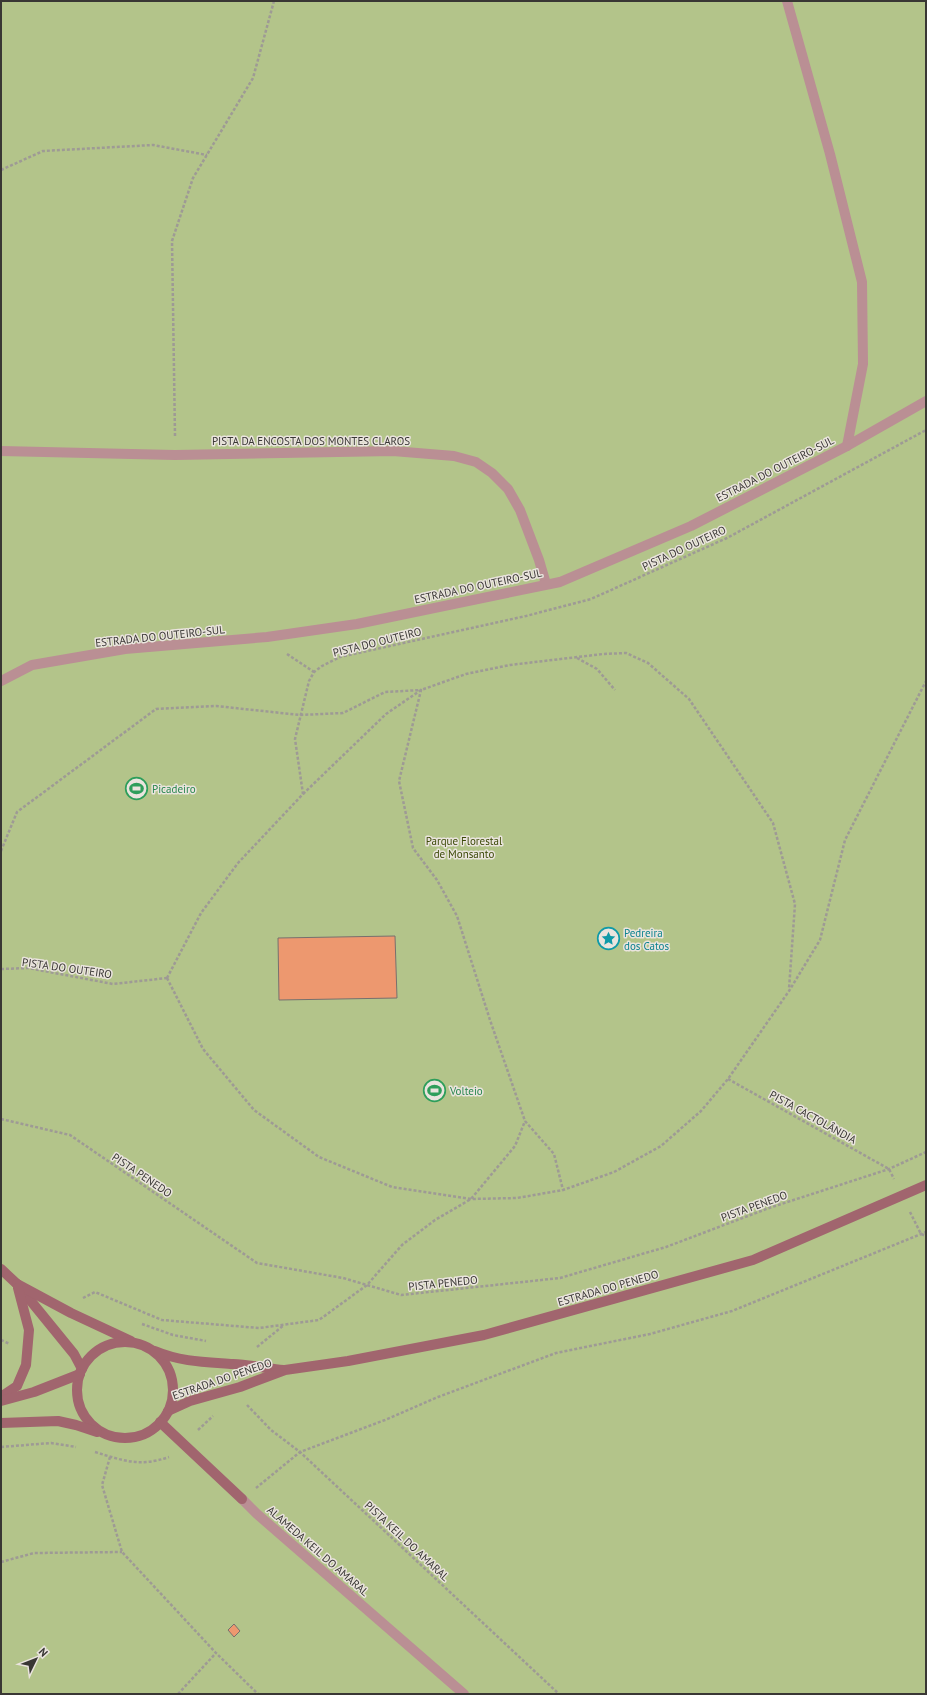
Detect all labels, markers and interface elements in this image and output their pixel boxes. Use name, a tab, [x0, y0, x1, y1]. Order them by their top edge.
street label: ESTRADA DO OUTEIRO-SUL	[714, 433, 836, 505]
street label: PISTA DA ENCOSTA DOS MONTES CLAROS	[212, 434, 410, 448]
street label: PISTA DO OUTEIRO	[640, 523, 728, 573]
street label: ESTRADA DO OUTEIRO-SUL	[413, 566, 543, 606]
street label: ESTRADA DO OUTEIRO-SUL	[95, 622, 226, 650]
street label: PISTA DO OUTEIRO	[331, 624, 423, 660]
sports icon: Picadeiro	[124, 776, 150, 802]
place label: Picadeiro	[152, 782, 196, 796]
park label: Parque Florestal de Monsanto	[426, 834, 503, 861]
place icon: Pedreira dos Catos	[595, 926, 621, 952]
place label: Pedreira dos Catos	[624, 926, 669, 953]
street label: PISTA DO OUTEIRO	[21, 955, 113, 981]
sports icon: Volteio	[421, 1078, 447, 1104]
place label: Volteio	[449, 1084, 483, 1098]
street label: PISTA CACTOLÂNDIA	[767, 1087, 859, 1147]
street label: PISTA PENEDO	[109, 1150, 175, 1200]
street label: PISTA PENEDO	[719, 1188, 789, 1224]
street label: ESTRADA DO PENEDO	[556, 1267, 660, 1309]
street label: PISTA PENEDO	[408, 1272, 478, 1294]
street label: ESTRADA DO PENEDO	[171, 1355, 273, 1403]
street label: PISTA KEIL DO AMARAL	[362, 1498, 452, 1584]
street label: ALAMEDA KEIL DO AMARAL	[264, 1503, 372, 1599]
north arrow	[16, 1639, 56, 1679]
text: N	[36, 1645, 51, 1660]

